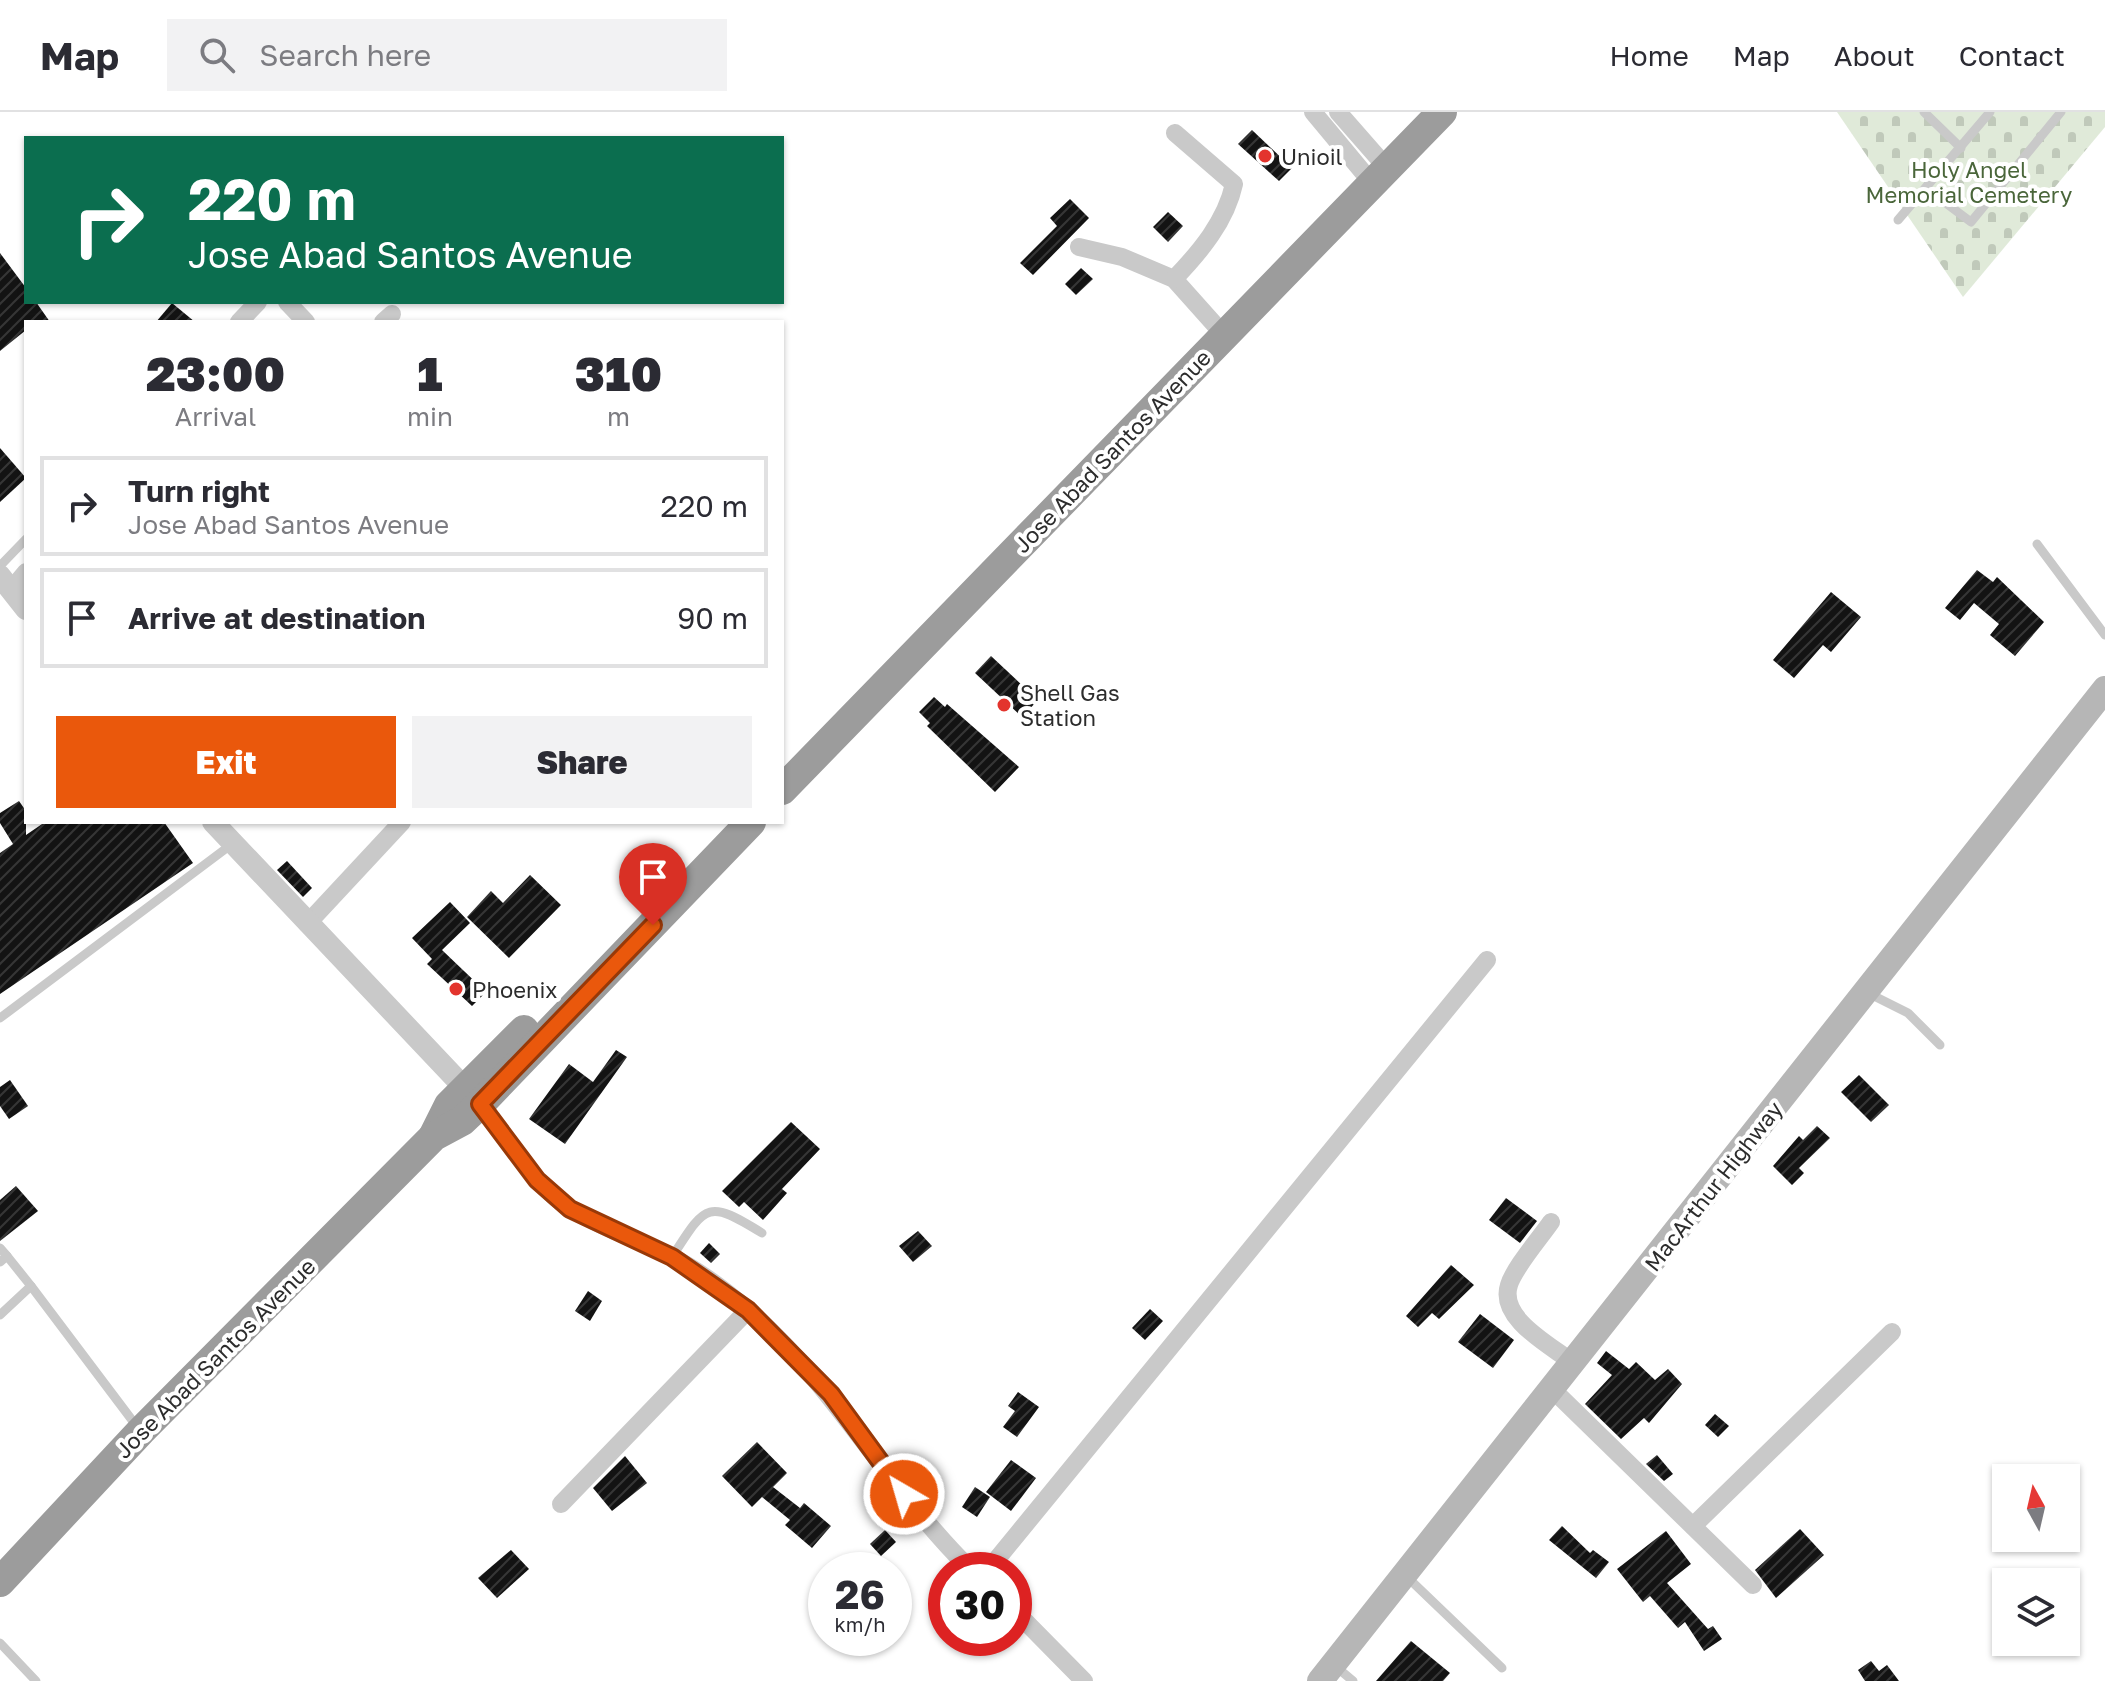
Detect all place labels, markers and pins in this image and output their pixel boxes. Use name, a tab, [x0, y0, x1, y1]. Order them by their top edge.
place label: Unioil	[1281, 143, 1343, 170]
marker: Unioil	[1256, 147, 1274, 165]
place label: Shell Gas Station	[1020, 679, 1120, 731]
marker: Shell Gas Station	[995, 696, 1013, 714]
pin	[619, 843, 687, 925]
place label: Phoenix	[472, 976, 557, 1003]
marker: Phoenix	[447, 980, 465, 998]

